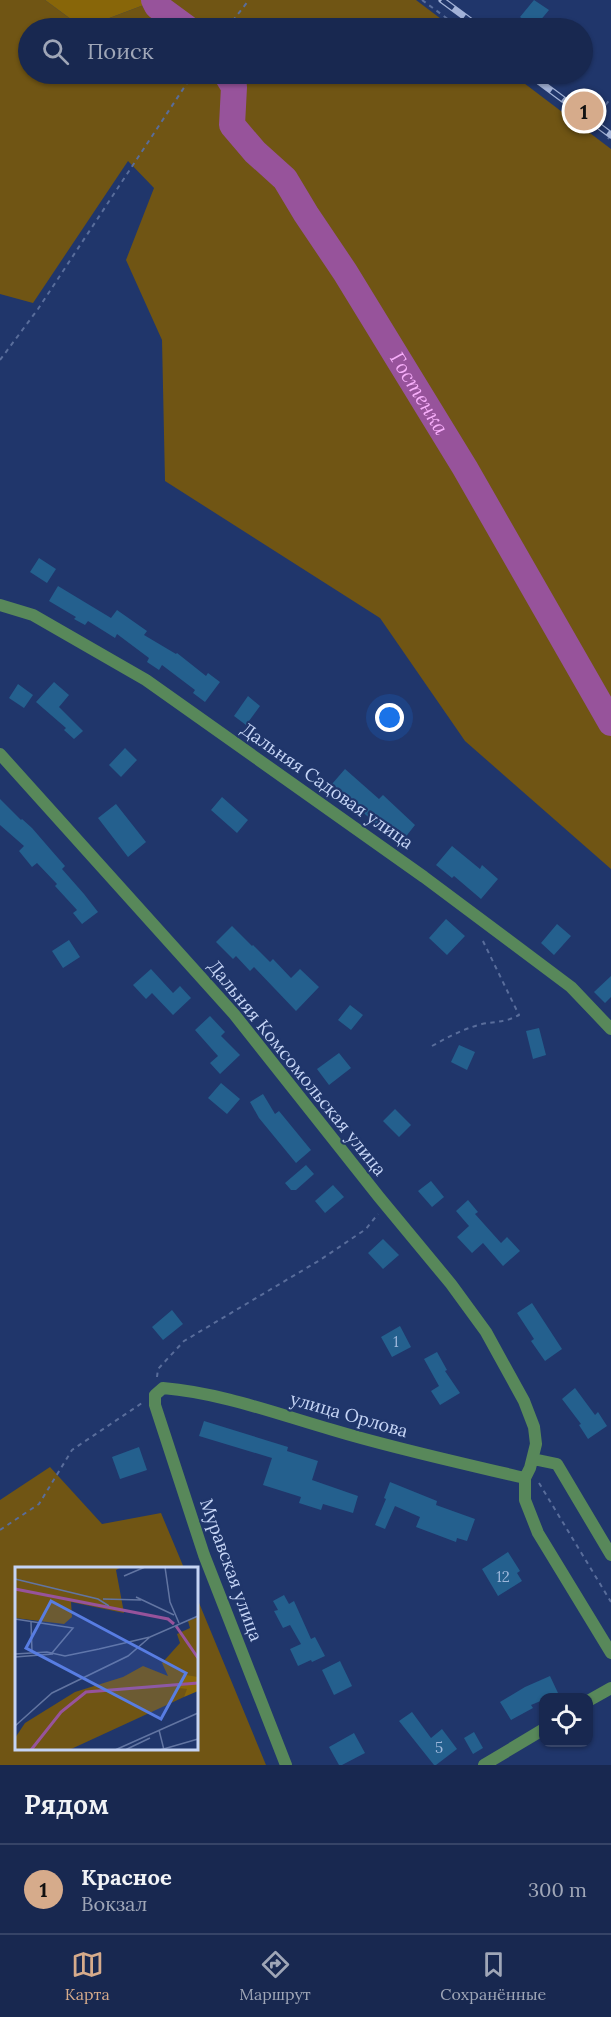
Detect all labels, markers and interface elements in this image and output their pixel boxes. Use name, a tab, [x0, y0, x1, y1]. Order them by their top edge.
search box	[18, 18, 593, 84]
icon: search	[39, 35, 72, 68]
text: Поиск	[87, 37, 153, 65]
pin: 1	[564, 88, 604, 134]
water label: Гостенка	[385, 347, 454, 439]
your location	[375, 703, 404, 732]
street label: Дальняя Садовая улица	[237, 717, 418, 854]
street label: Дальняя Комсомольская улица	[203, 955, 392, 1180]
house number: 1	[393, 1332, 399, 1351]
street label: улица Орлова	[288, 1387, 411, 1442]
street label: Муравская улица	[195, 1495, 268, 1644]
inset map	[15, 1567, 198, 1750]
house number: 12	[496, 1567, 510, 1586]
map controls	[539, 1693, 593, 1747]
button: locate	[539, 1693, 593, 1747]
house number: 5	[435, 1738, 443, 1757]
text: Рядом	[24, 1788, 109, 1821]
text: Красное	[81, 1863, 172, 1891]
text: 1	[39, 1877, 48, 1902]
text: 300 m	[528, 1877, 587, 1902]
text: Вокзал	[81, 1891, 147, 1916]
tab: Карта	[65, 1948, 110, 2004]
tab: Маршрут	[239, 1948, 311, 2004]
tab: Сохранённые	[440, 1948, 546, 2004]

